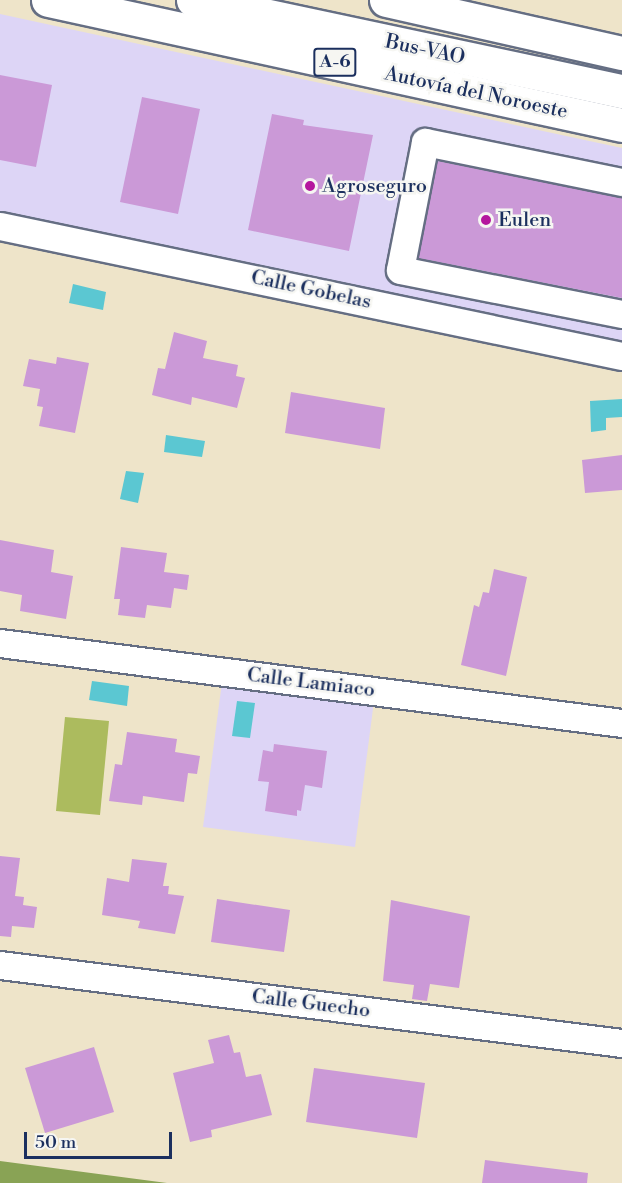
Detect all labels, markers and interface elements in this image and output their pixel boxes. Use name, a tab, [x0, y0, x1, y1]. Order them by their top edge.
street label: Bus-VAO	[383, 30, 467, 70]
road number: A-6	[312, 47, 358, 77]
street label: Autovía del Noroeste	[382, 62, 570, 124]
place label: Agroseguro	[322, 174, 427, 198]
marker: Agroseguro	[303, 179, 317, 193]
place label: Eulen	[498, 208, 551, 232]
marker: Eulen	[479, 213, 493, 227]
street label: Calle Gobelas	[249, 266, 373, 314]
street label: Calle Lamiaco	[246, 663, 376, 703]
street label: Calle Guecho	[250, 985, 372, 1023]
scale bar	[27, 1120, 176, 1158]
text: 50 m	[35, 1131, 76, 1154]

